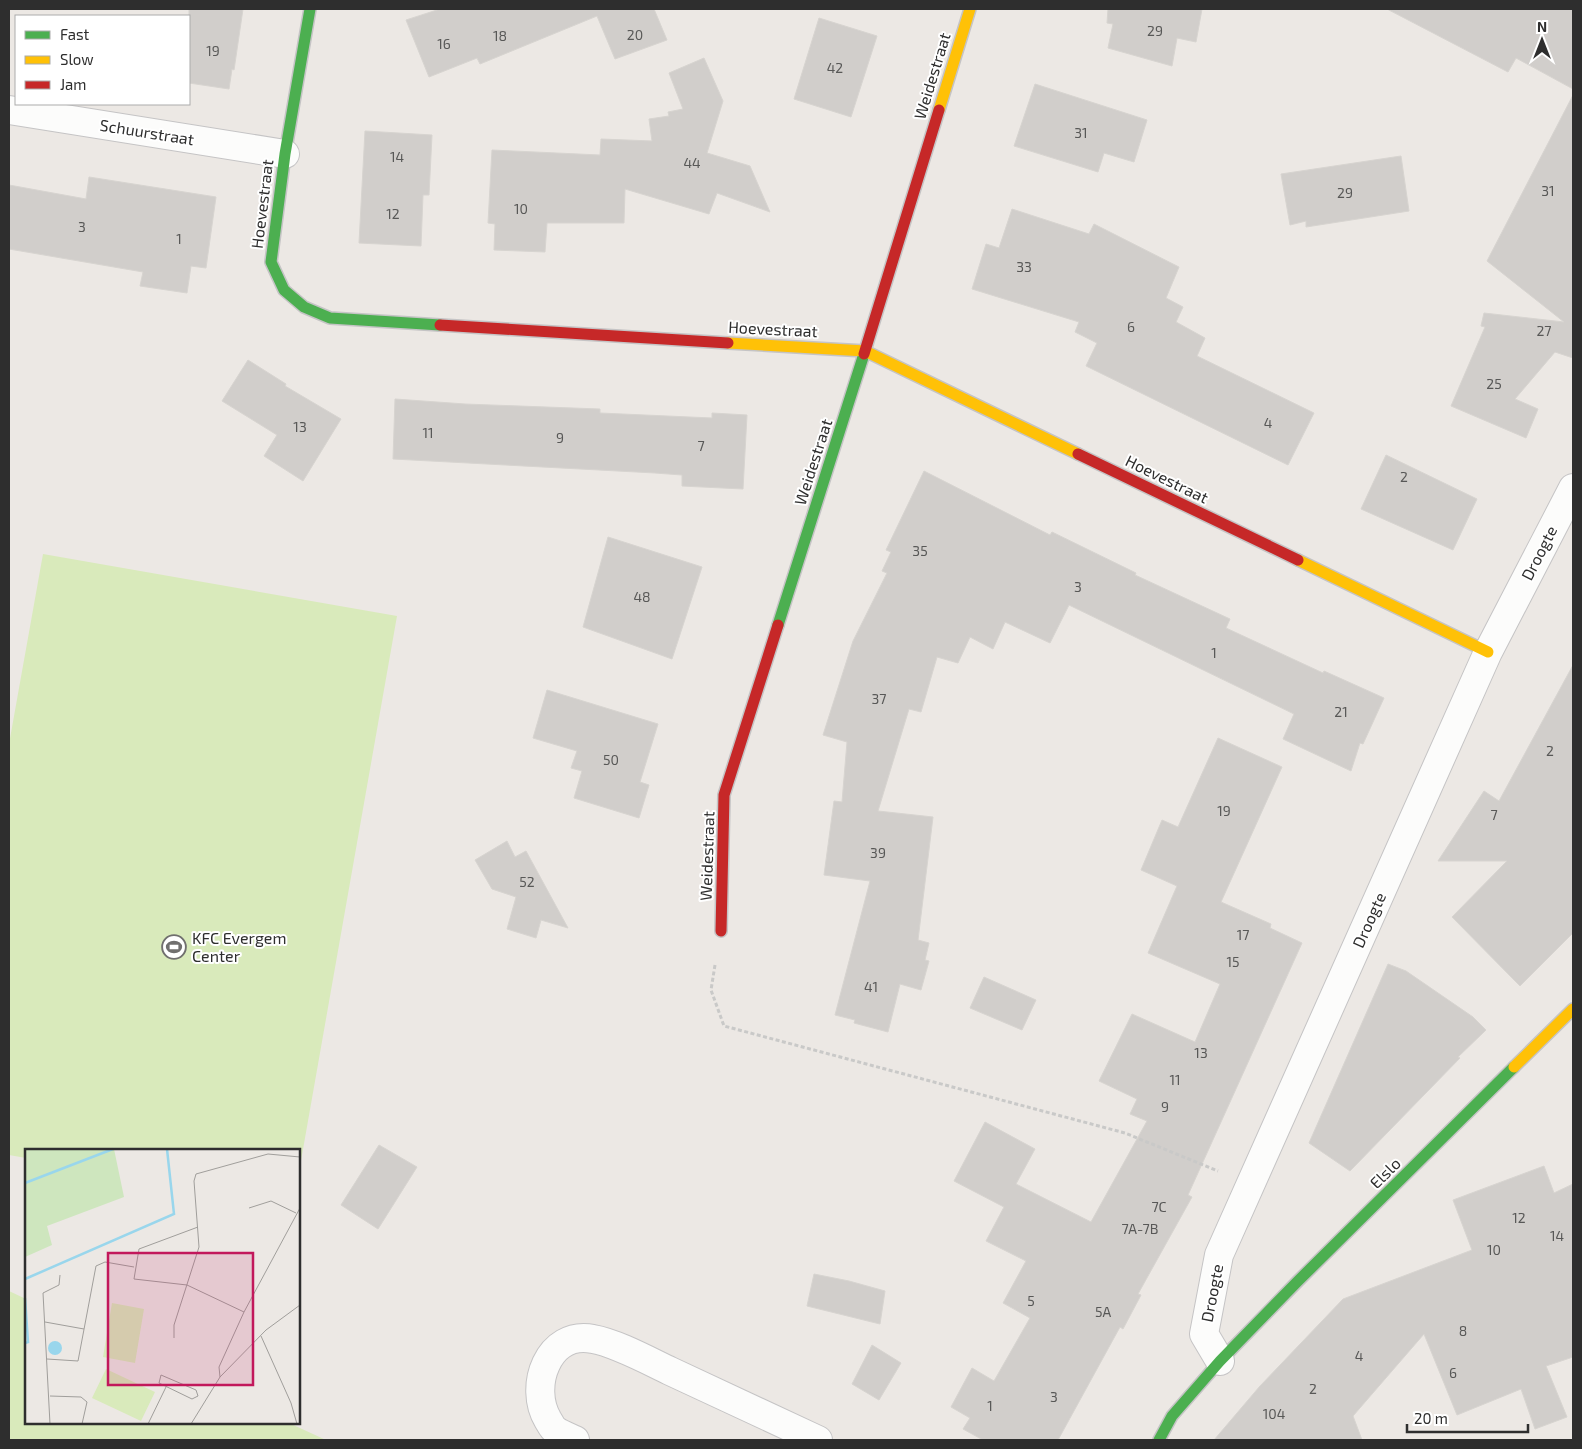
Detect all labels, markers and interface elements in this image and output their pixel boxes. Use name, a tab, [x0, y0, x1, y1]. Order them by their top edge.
legend	[15, 15, 190, 105]
north arrow	[1517, 15, 1567, 65]
text: N	[1537, 18, 1547, 35]
house number: 29	[1147, 22, 1163, 39]
text: Fast	[60, 25, 90, 43]
house number: 20	[627, 26, 643, 43]
house number: 18	[493, 27, 507, 44]
street label: Weidestraat	[909, 30, 954, 121]
house number: 16	[437, 35, 451, 52]
house number: 19	[206, 42, 220, 59]
text: Slow	[60, 50, 94, 68]
house number: 42	[827, 59, 843, 76]
text: Jam	[60, 75, 86, 93]
street label: Schuurstraat	[99, 115, 196, 148]
house number: 31	[1074, 124, 1088, 141]
house number: 14	[390, 148, 404, 165]
house number: 44	[683, 154, 701, 171]
street label: Hoevestraat	[247, 158, 276, 250]
house number: 31	[1541, 182, 1555, 199]
house number: 29	[1337, 184, 1353, 201]
house number: 10	[514, 200, 528, 217]
house number: 12	[386, 205, 400, 222]
house number: 3	[78, 218, 86, 235]
house number: 1	[176, 230, 182, 247]
house number: 33	[1016, 258, 1032, 275]
street label: Hoevestraat	[728, 317, 818, 340]
house number: 6	[1127, 318, 1135, 335]
house number: 27	[1536, 322, 1552, 339]
house number: 25	[1486, 375, 1502, 392]
house number: 4	[1264, 414, 1272, 431]
street label: Weidestraat	[790, 416, 835, 507]
house number: 13	[293, 418, 307, 435]
house number: 11	[422, 424, 434, 441]
house number: 9	[556, 429, 564, 446]
house number: 7	[697, 437, 705, 454]
street label: Hoevestraat	[1123, 450, 1212, 507]
house number: 2	[1400, 468, 1408, 485]
street label: Droogte	[1517, 522, 1560, 583]
house number: 35	[912, 542, 928, 559]
house number: 3	[1074, 578, 1082, 595]
house number: 48	[633, 588, 651, 605]
house number: 1	[1211, 644, 1217, 661]
house number: 37	[872, 690, 886, 707]
house number: 21	[1334, 703, 1348, 720]
house number: 2	[1546, 742, 1554, 759]
house number: 50	[603, 751, 619, 768]
house number: 19	[1217, 802, 1231, 819]
house number: 7	[1490, 806, 1498, 823]
street label: Weidestraat	[695, 811, 718, 901]
house number: 39	[870, 844, 886, 861]
house number: 52	[519, 873, 535, 890]
street label: Droogte	[1348, 889, 1389, 950]
house number: 17	[1237, 926, 1249, 943]
place label: KFC Evergem Center	[192, 928, 286, 965]
sports icon: KFC Evergem Center	[161, 934, 187, 960]
house number: 15	[1226, 953, 1240, 970]
house number: 41	[864, 978, 878, 995]
house number: 13	[1194, 1044, 1208, 1061]
house number: 11	[1169, 1071, 1181, 1088]
house number: 9	[1161, 1098, 1169, 1115]
inset map	[25, 1149, 300, 1424]
street label: Elslo	[1365, 1153, 1404, 1192]
house number: 7C	[1151, 1198, 1167, 1215]
house number: 12	[1512, 1209, 1526, 1226]
house number: 7A-7B	[1122, 1220, 1158, 1237]
house number: 14	[1550, 1227, 1564, 1244]
house number: 10	[1487, 1241, 1501, 1258]
street label: Droogte	[1197, 1262, 1226, 1323]
house number: 5	[1027, 1292, 1035, 1309]
house number: 5A	[1095, 1303, 1111, 1320]
house number: 8	[1459, 1322, 1467, 1339]
house number: 4	[1355, 1347, 1363, 1364]
house number: 6	[1449, 1364, 1457, 1381]
house number: 2	[1309, 1380, 1317, 1397]
house number: 3	[1050, 1388, 1058, 1405]
house number: 1	[987, 1397, 993, 1414]
scale bar	[1407, 1402, 1528, 1434]
house number: 104	[1263, 1405, 1285, 1422]
text: 20 m	[1414, 1409, 1448, 1427]

